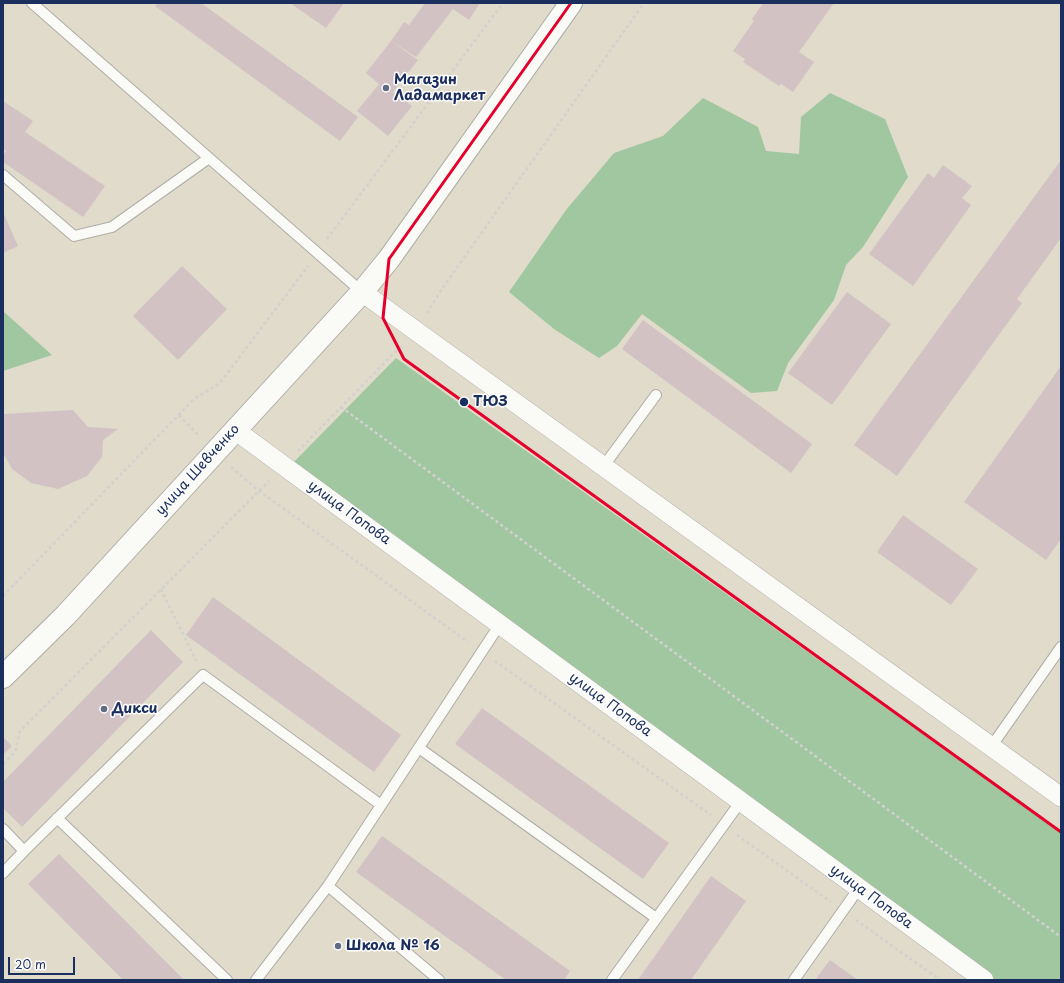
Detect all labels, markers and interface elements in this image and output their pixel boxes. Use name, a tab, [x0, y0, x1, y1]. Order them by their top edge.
place label: Магазин Ладамаркет	[394, 72, 485, 104]
marker: Магазин Ладамаркет	[381, 83, 391, 93]
place label: ТЮЗ	[473, 394, 508, 410]
marker: ТЮЗ	[458, 396, 470, 408]
street label: улица Шевченко	[153, 421, 243, 519]
street label: улица Попова	[304, 477, 394, 549]
street label: улица Попова	[565, 669, 655, 741]
place label: Дикси	[112, 701, 157, 717]
marker: Дикси	[99, 704, 109, 714]
street label: улица Попова	[826, 861, 916, 933]
place label: Школа № 16	[346, 938, 440, 954]
marker: Школа № 16	[333, 941, 343, 951]
scale bar	[10, 949, 77, 975]
text: 20 m	[15, 955, 46, 973]

